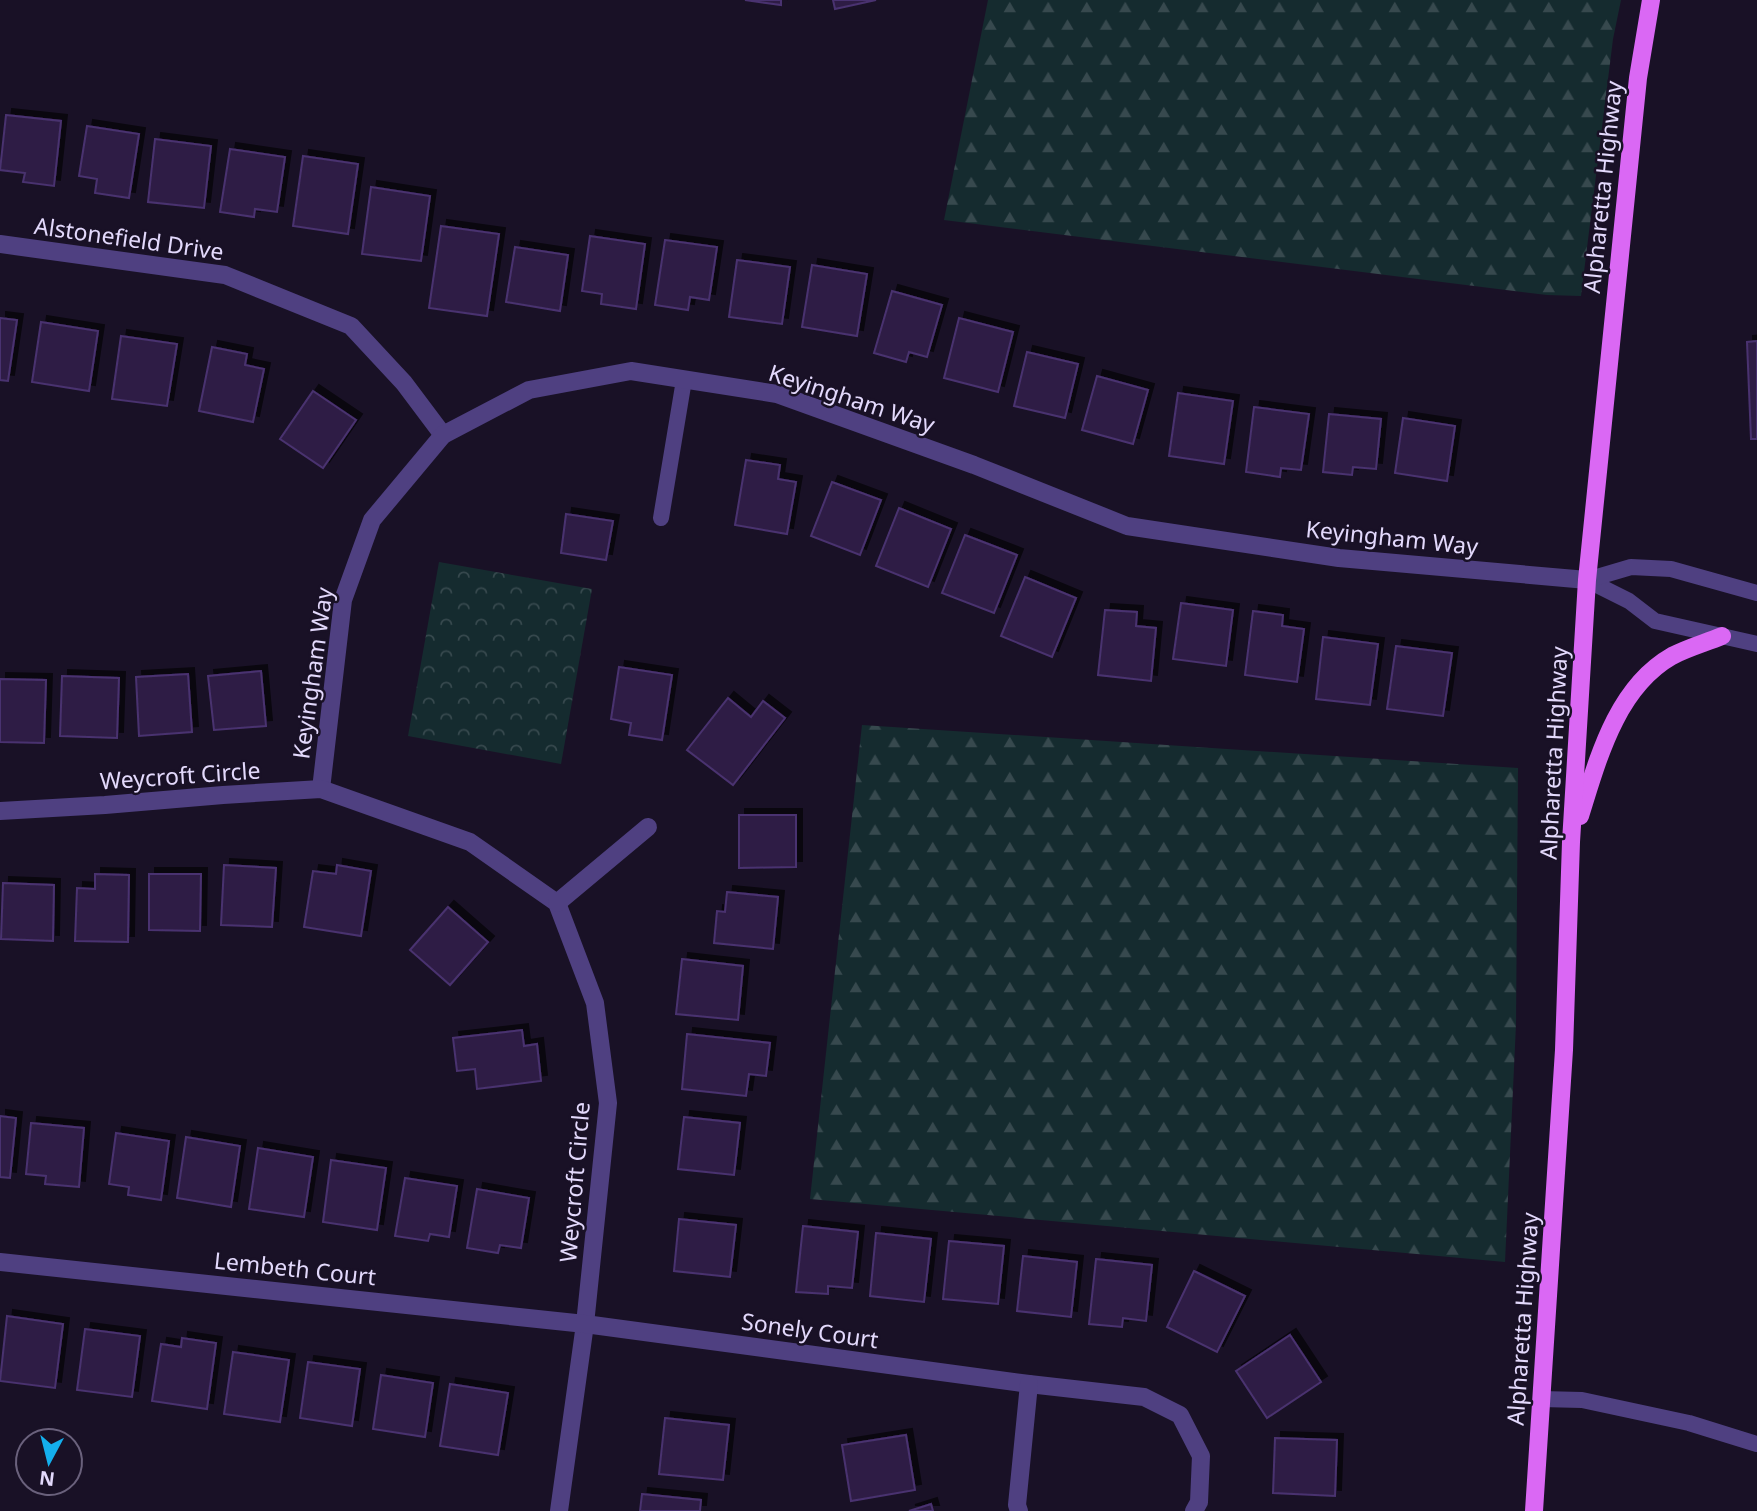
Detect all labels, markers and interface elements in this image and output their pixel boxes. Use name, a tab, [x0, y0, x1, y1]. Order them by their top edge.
street label: Alpharetta Highway	[1575, 79, 1629, 295]
street label: Alstonefield Drive	[32, 209, 226, 267]
street label: Keyingham Way	[765, 356, 939, 440]
street label: Keyingham Way	[1304, 512, 1480, 562]
street label: Keyingham Way	[284, 585, 340, 761]
street label: Alpharetta Highway	[1531, 645, 1575, 860]
street label: Weycroft Circle	[99, 753, 261, 797]
street label: Weycroft Circle	[551, 1100, 597, 1264]
street label: Alpharetta Highway	[1499, 1211, 1545, 1427]
street label: Lembeth Court	[212, 1244, 378, 1292]
street label: Sonely Court	[740, 1305, 880, 1355]
north arrow	[14, 1427, 84, 1497]
text: N	[38, 1465, 56, 1493]

